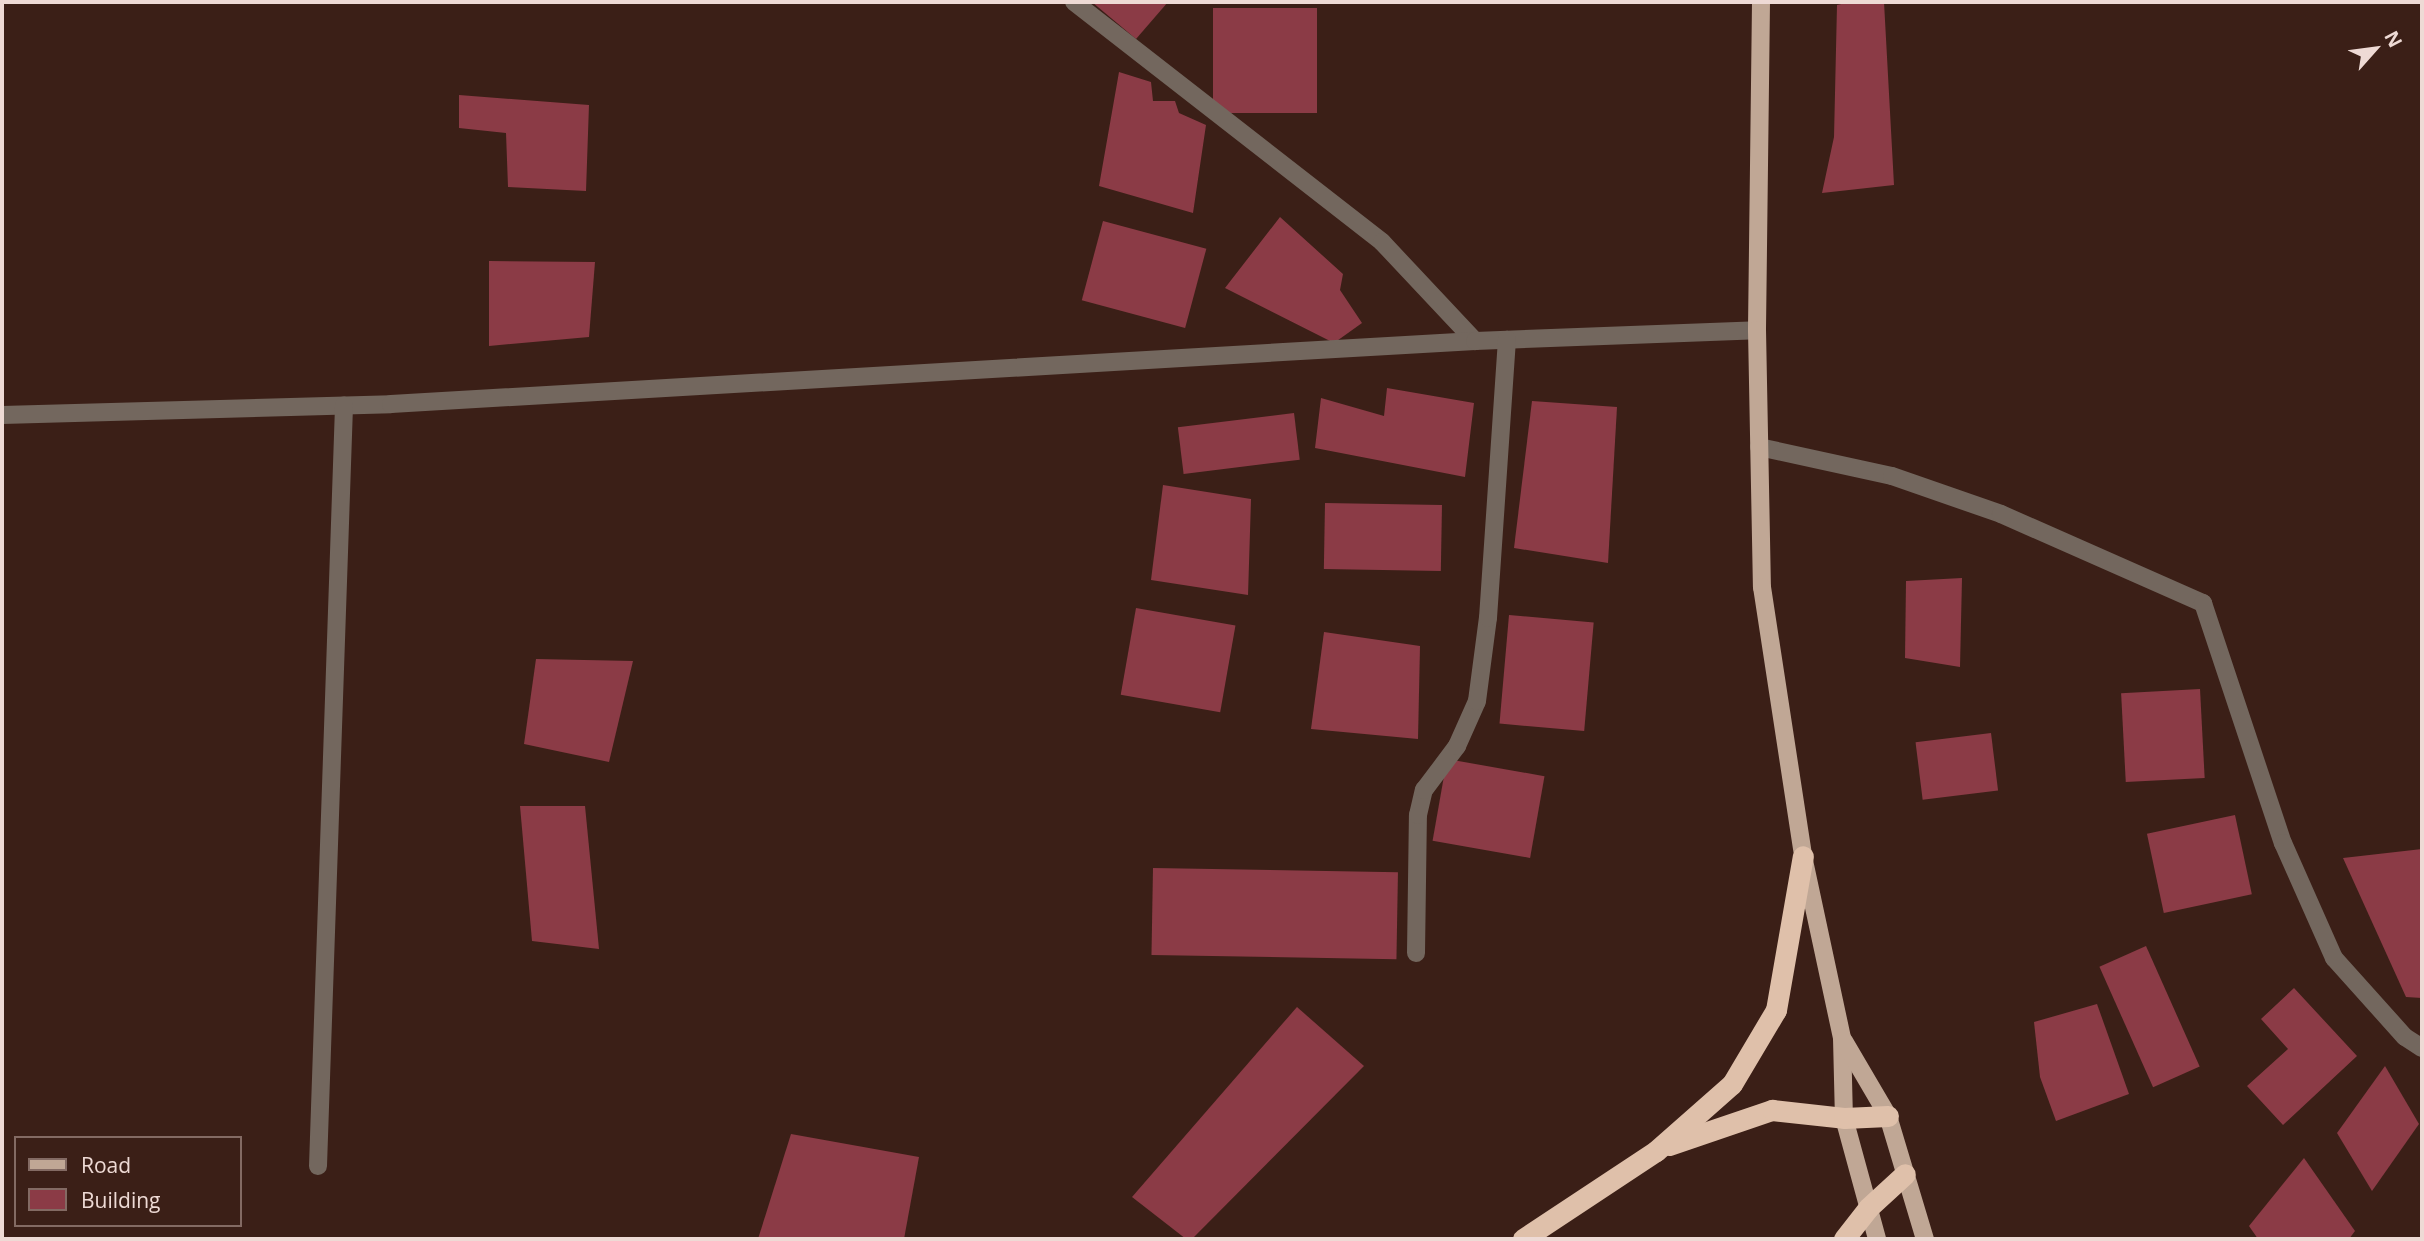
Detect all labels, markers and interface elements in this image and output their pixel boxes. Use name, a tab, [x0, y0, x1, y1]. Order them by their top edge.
north arrow	[2340, 14, 2410, 84]
text: N	[2378, 26, 2409, 52]
legend	[14, 1136, 242, 1227]
text: Road	[81, 1151, 131, 1179]
text: Building	[81, 1186, 160, 1214]

